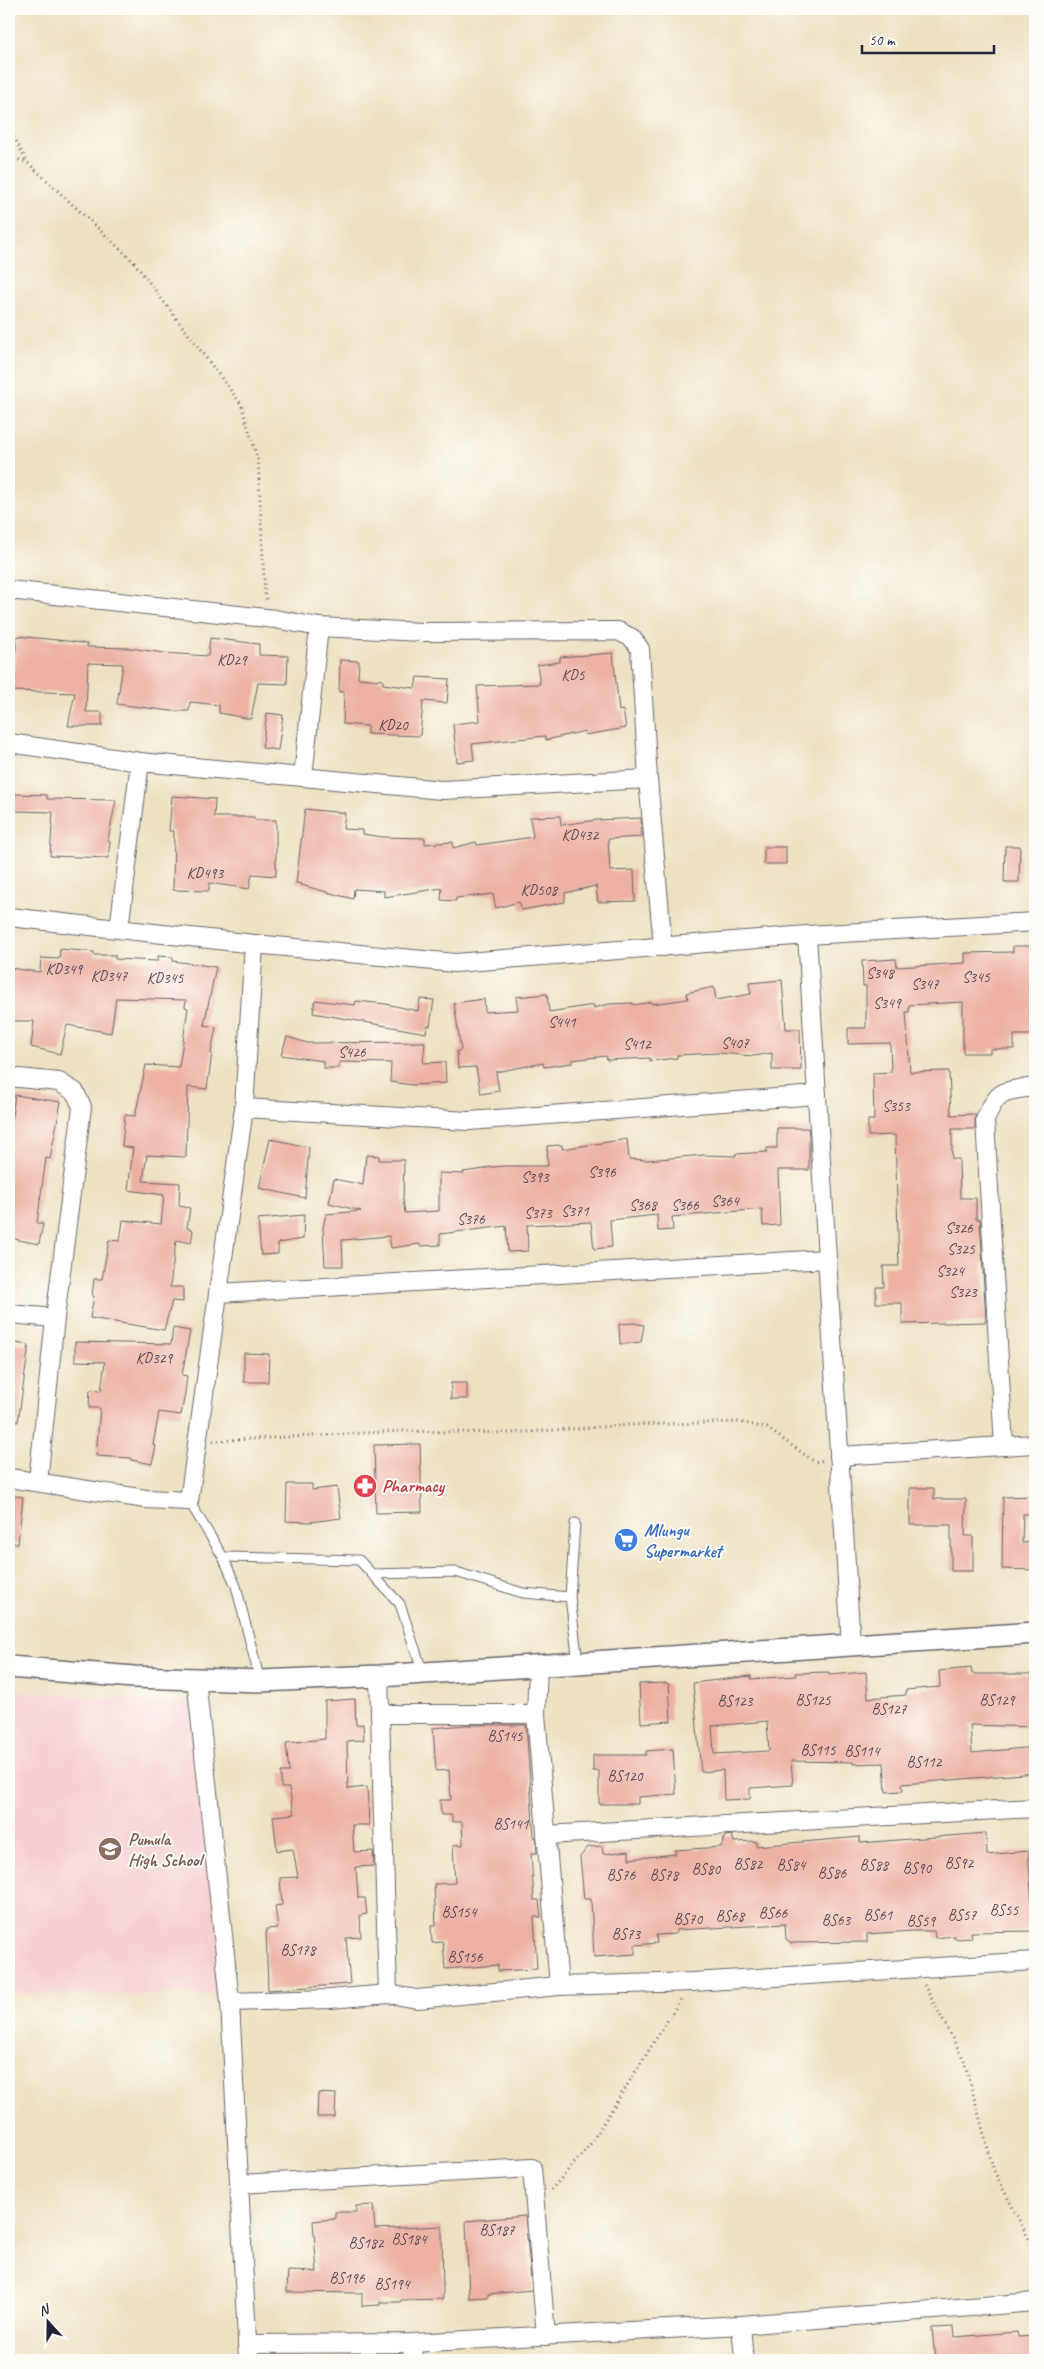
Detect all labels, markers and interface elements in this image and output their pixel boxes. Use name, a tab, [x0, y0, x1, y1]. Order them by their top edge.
scale bar	[862, 22, 994, 54]
text: 50 m	[869, 31, 896, 50]
house number: KD29	[217, 651, 248, 670]
house number: KD5	[562, 666, 586, 685]
house number: KD20	[378, 716, 409, 735]
house number: KD432	[562, 826, 599, 845]
house number: KD493	[187, 864, 224, 883]
house number: KD508	[521, 881, 558, 900]
house number: KD349	[46, 960, 83, 979]
house number: S348	[866, 964, 895, 983]
house number: KD347	[91, 967, 128, 986]
house number: S345	[962, 968, 991, 987]
house number: KD345	[147, 969, 184, 988]
house number: S347	[911, 975, 940, 994]
house number: S349	[873, 994, 902, 1013]
house number: S441	[548, 1013, 577, 1032]
house number: S407	[721, 1034, 750, 1053]
house number: S412	[623, 1035, 652, 1054]
house number: S426	[338, 1043, 367, 1062]
house number: S353	[882, 1097, 911, 1116]
house number: S396	[588, 1163, 617, 1182]
house number: S393	[521, 1168, 550, 1187]
house number: S364	[711, 1192, 740, 1211]
house number: S368	[629, 1196, 658, 1215]
house number: S366	[671, 1196, 700, 1215]
house number: S371	[561, 1202, 590, 1221]
house number: S373	[524, 1204, 553, 1223]
house number: S376	[457, 1210, 486, 1229]
house number: S326	[945, 1219, 974, 1238]
house number: S325	[947, 1240, 976, 1259]
house number: S324	[936, 1262, 965, 1281]
house number: S323	[949, 1283, 978, 1302]
house number: KD329	[136, 1349, 173, 1368]
pharmacy icon: Pharmacy	[352, 1473, 378, 1499]
place label: Pharmacy	[382, 1475, 446, 1497]
place label: Mlungu Supermarket	[644, 1519, 725, 1562]
supermarket icon: Mlungu Supermarket	[613, 1527, 639, 1553]
house number: BS125	[795, 1691, 832, 1710]
house number: BS129	[979, 1691, 1016, 1710]
house number: BS123	[717, 1692, 754, 1711]
house number: BS127	[871, 1700, 908, 1719]
house number: BS145	[487, 1727, 524, 1746]
house number: BS115	[800, 1741, 837, 1760]
house number: BS114	[844, 1742, 881, 1761]
house number: BS112	[906, 1753, 943, 1772]
house number: BS120	[607, 1767, 644, 1786]
house number: BS141	[493, 1815, 530, 1834]
place label: Pumula High School	[128, 1828, 206, 1871]
school or university icon: Pumula High School	[97, 1836, 123, 1862]
house number: BS92	[945, 1854, 974, 1873]
house number: BS82	[734, 1855, 763, 1874]
house number: BS84	[777, 1856, 806, 1875]
house number: BS88	[860, 1856, 889, 1875]
house number: BS90	[903, 1859, 932, 1878]
house number: BS80	[692, 1860, 721, 1879]
house number: BS86	[818, 1864, 847, 1883]
house number: BS76	[607, 1866, 636, 1885]
house number: BS78	[650, 1866, 679, 1885]
house number: BS55	[990, 1901, 1019, 1920]
house number: BS154	[441, 1903, 478, 1922]
house number: BS66	[759, 1904, 788, 1923]
house number: BS61	[864, 1906, 893, 1925]
house number: BS57	[948, 1906, 977, 1925]
house number: BS68	[716, 1907, 745, 1926]
house number: BS70	[674, 1910, 703, 1929]
house number: BS63	[822, 1911, 851, 1930]
house number: BS59	[907, 1912, 936, 1931]
house number: BS73	[612, 1925, 641, 1944]
house number: BS178	[280, 1941, 317, 1960]
house number: BS156	[447, 1948, 484, 1967]
house number: BS187	[479, 2221, 516, 2240]
house number: BS184	[391, 2230, 428, 2249]
house number: BS182	[348, 2234, 385, 2253]
house number: BS196	[329, 2269, 366, 2288]
house number: BS194	[374, 2275, 411, 2294]
north arrow	[22, 2296, 72, 2346]
text: N	[36, 2300, 53, 2320]

